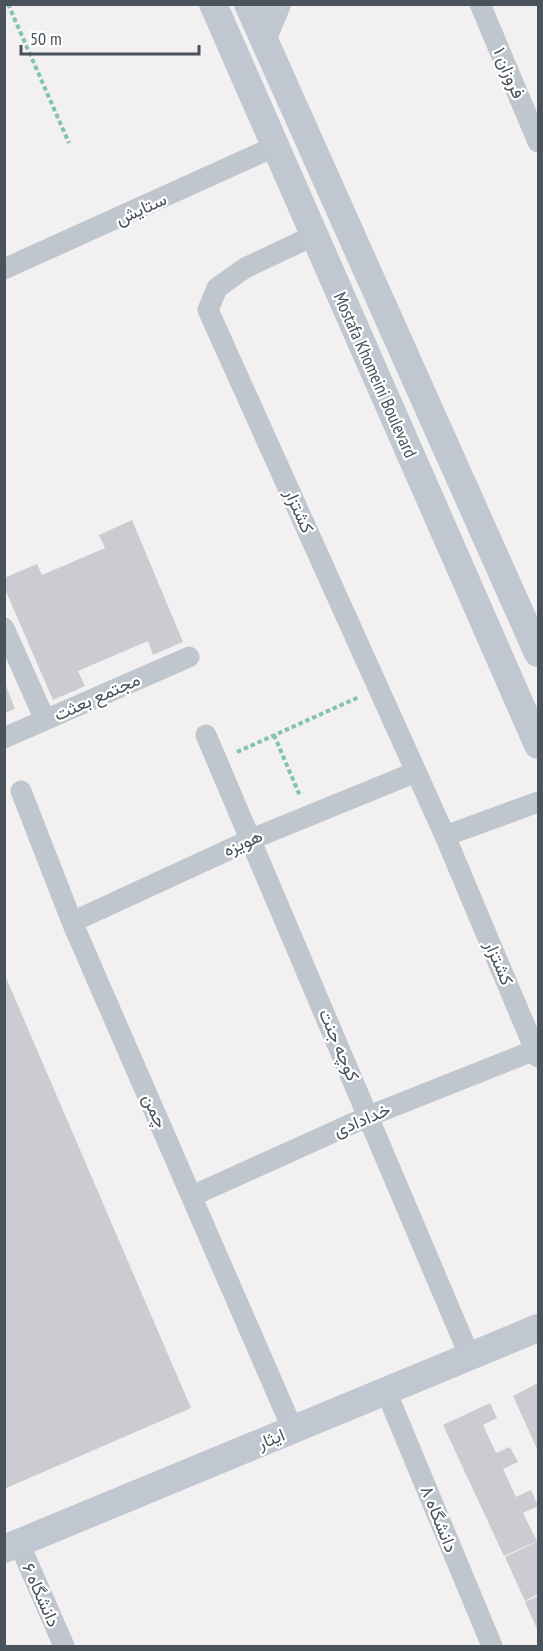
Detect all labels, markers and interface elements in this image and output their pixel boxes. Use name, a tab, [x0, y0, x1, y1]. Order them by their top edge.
scale bar	[21, 18, 200, 56]
text: 50 m	[30, 27, 62, 50]
street label: فروزان ۱	[488, 44, 530, 102]
street label: ستایش	[112, 187, 170, 230]
street label: Mostafa Khomeini Boulevard	[329, 289, 422, 461]
street label: کشتزار	[279, 484, 319, 537]
street label: مجتمع بعثت	[50, 667, 144, 727]
street label: هویزه	[220, 824, 266, 861]
street label: کشتزار	[479, 936, 519, 989]
street label: کوچه جنت	[313, 1005, 365, 1085]
street label: چمن	[137, 1090, 173, 1132]
street label: خدادادی	[330, 1097, 394, 1142]
street label: ایثار	[253, 1423, 288, 1455]
street label: دانشگاه ۸	[416, 1482, 463, 1555]
street label: دانشگاه ۶	[17, 1559, 66, 1631]

